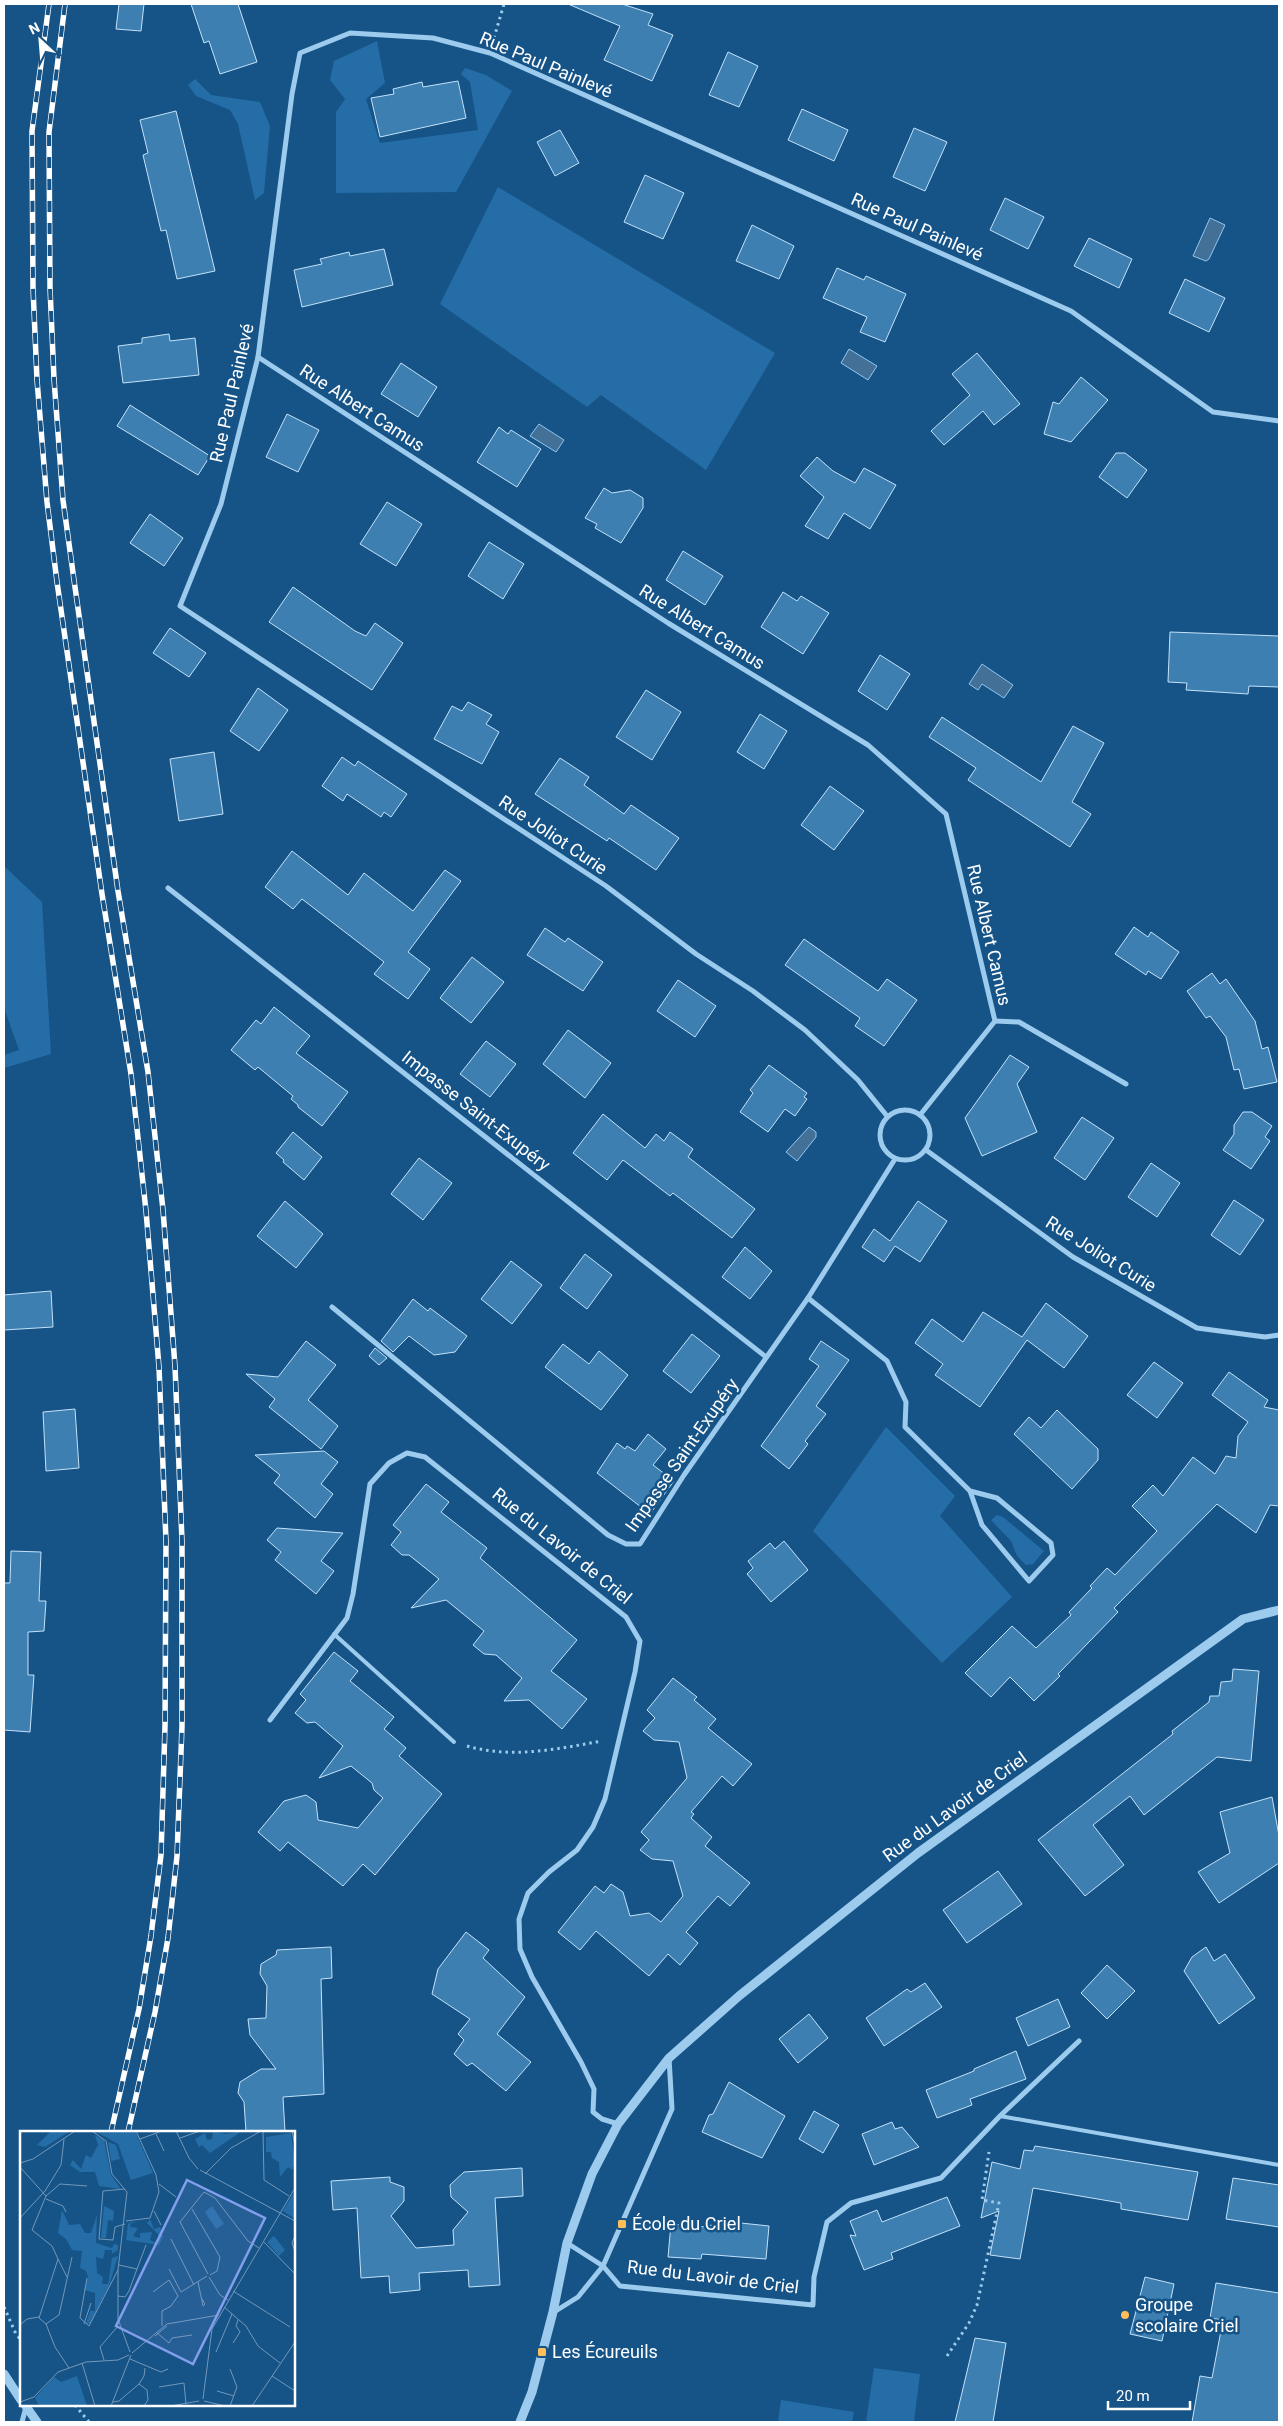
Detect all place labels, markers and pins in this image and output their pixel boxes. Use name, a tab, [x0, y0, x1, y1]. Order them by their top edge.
place label: École du Criel	[632, 2213, 741, 2234]
marker: École du Criel	[616, 2218, 628, 2230]
place label: Groupe scolaire Criel	[1135, 2294, 1239, 2336]
marker: Groupe scolaire Criel	[1119, 2309, 1131, 2321]
place label: Les Écureuils	[552, 2341, 658, 2362]
marker: Les Écureuils	[536, 2346, 548, 2358]

